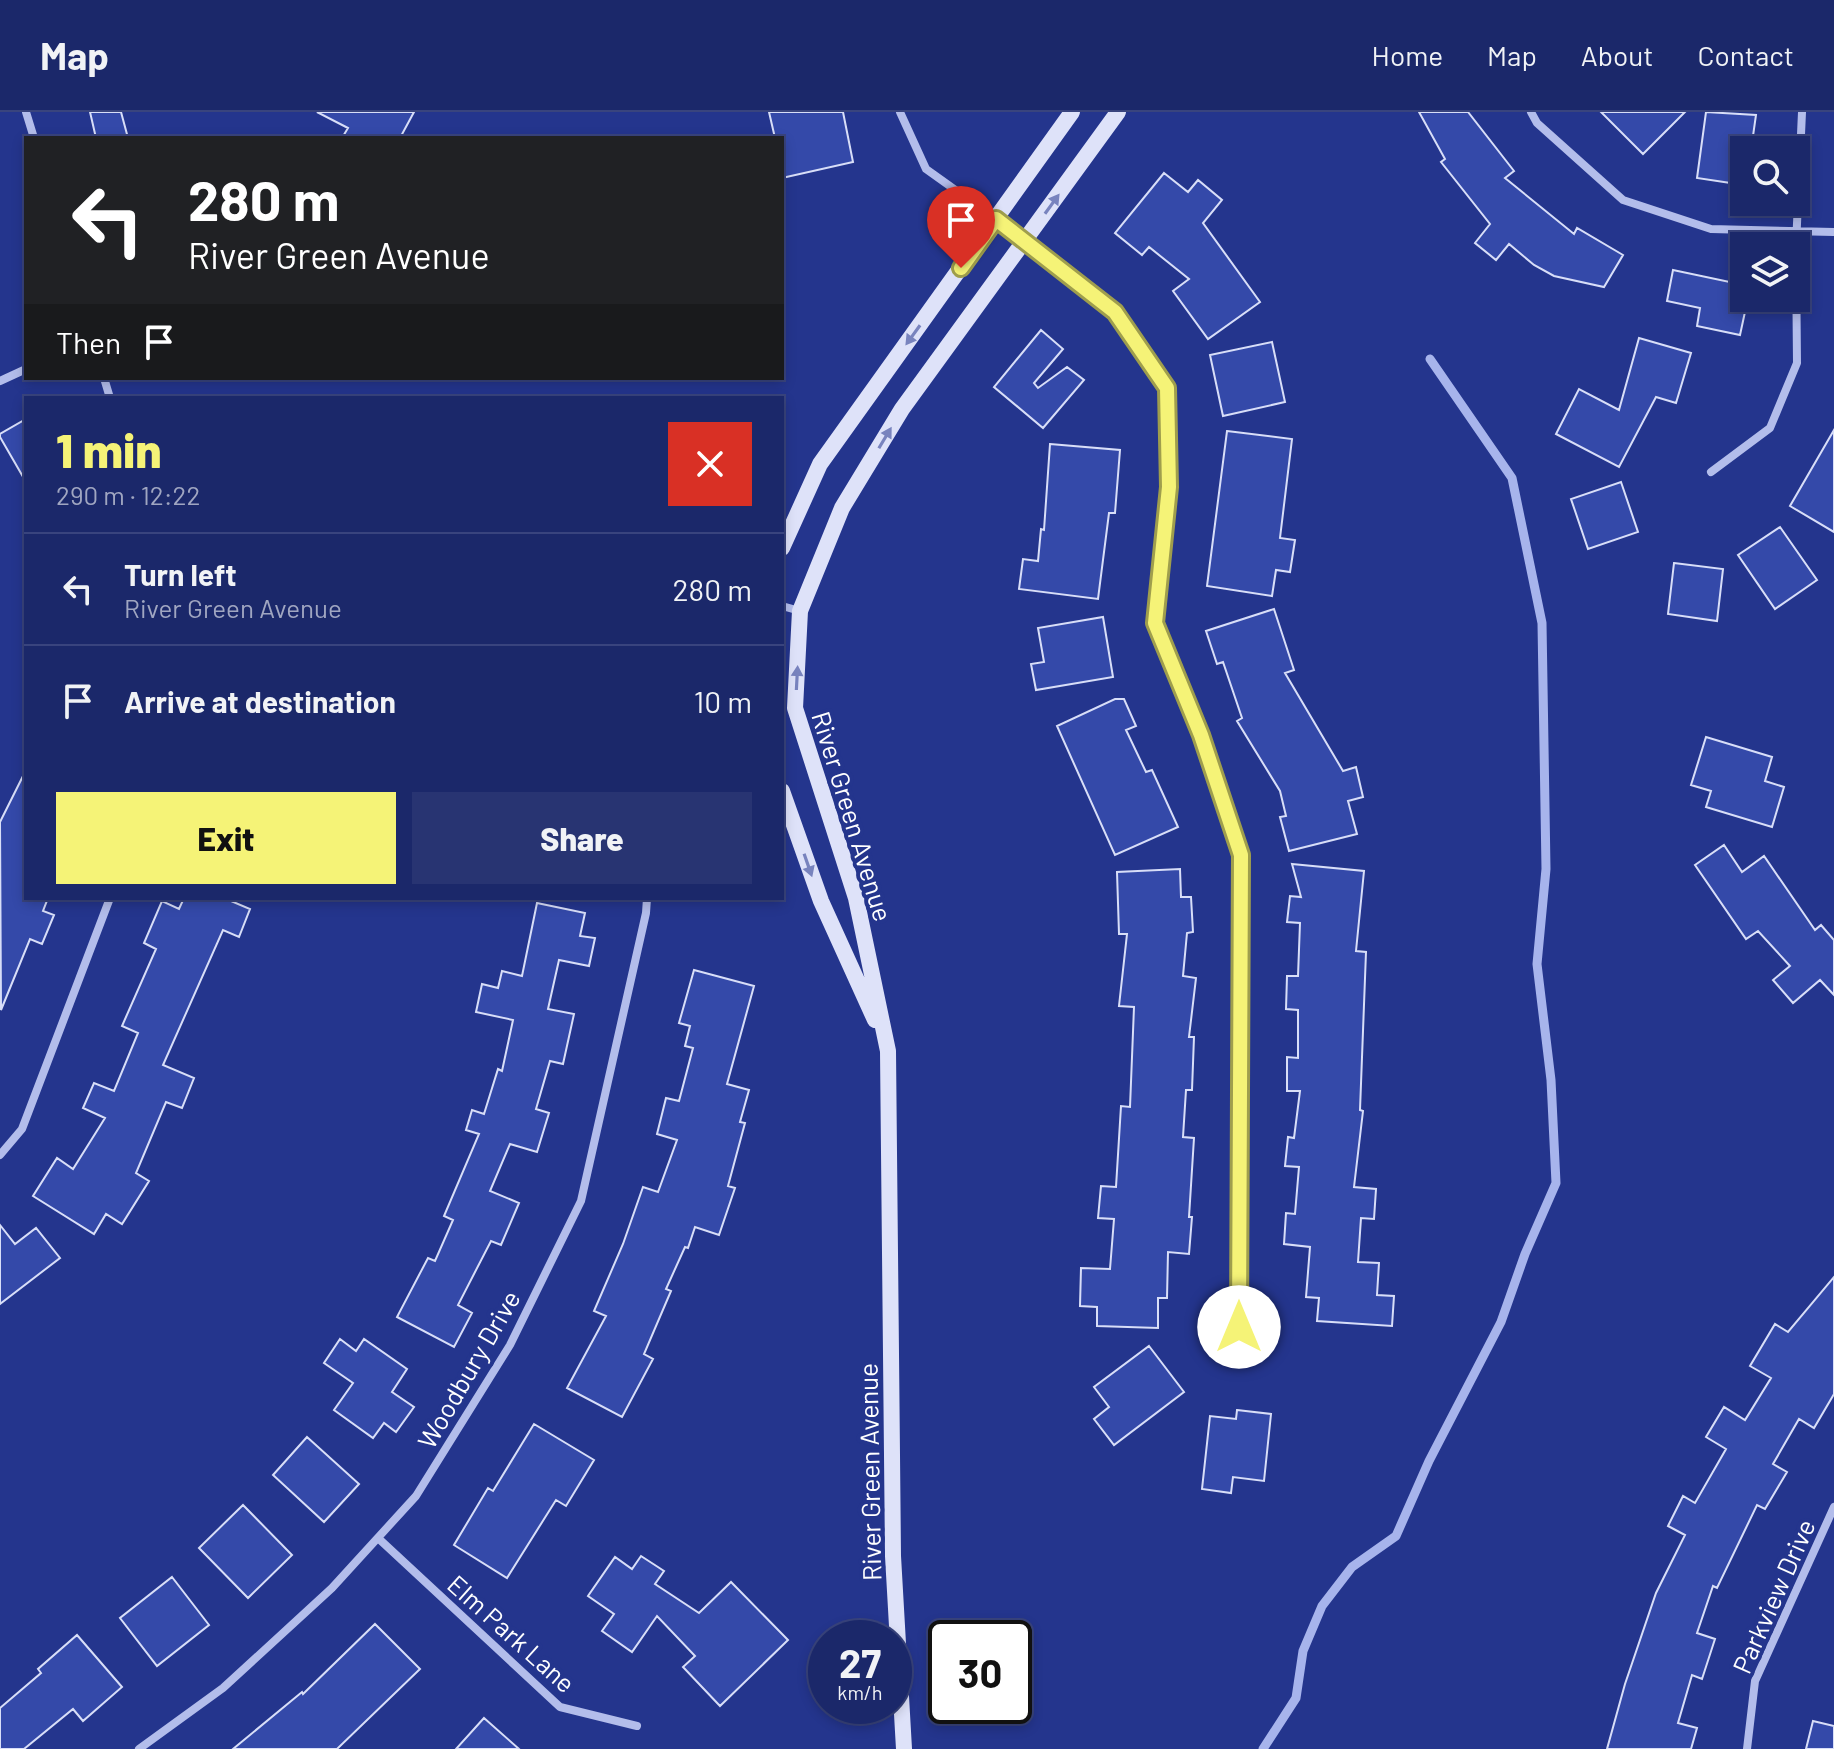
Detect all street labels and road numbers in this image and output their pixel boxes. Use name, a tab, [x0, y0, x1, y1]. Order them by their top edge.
street label: River Green Avenue	[806, 707, 900, 925]
street label: Woodbury Drive	[410, 1284, 526, 1454]
street label: River Green Avenue	[852, 1363, 886, 1581]
street label: Parkview Drive	[1725, 1514, 1821, 1678]
street label: Elm Park Lane	[442, 1568, 582, 1698]

